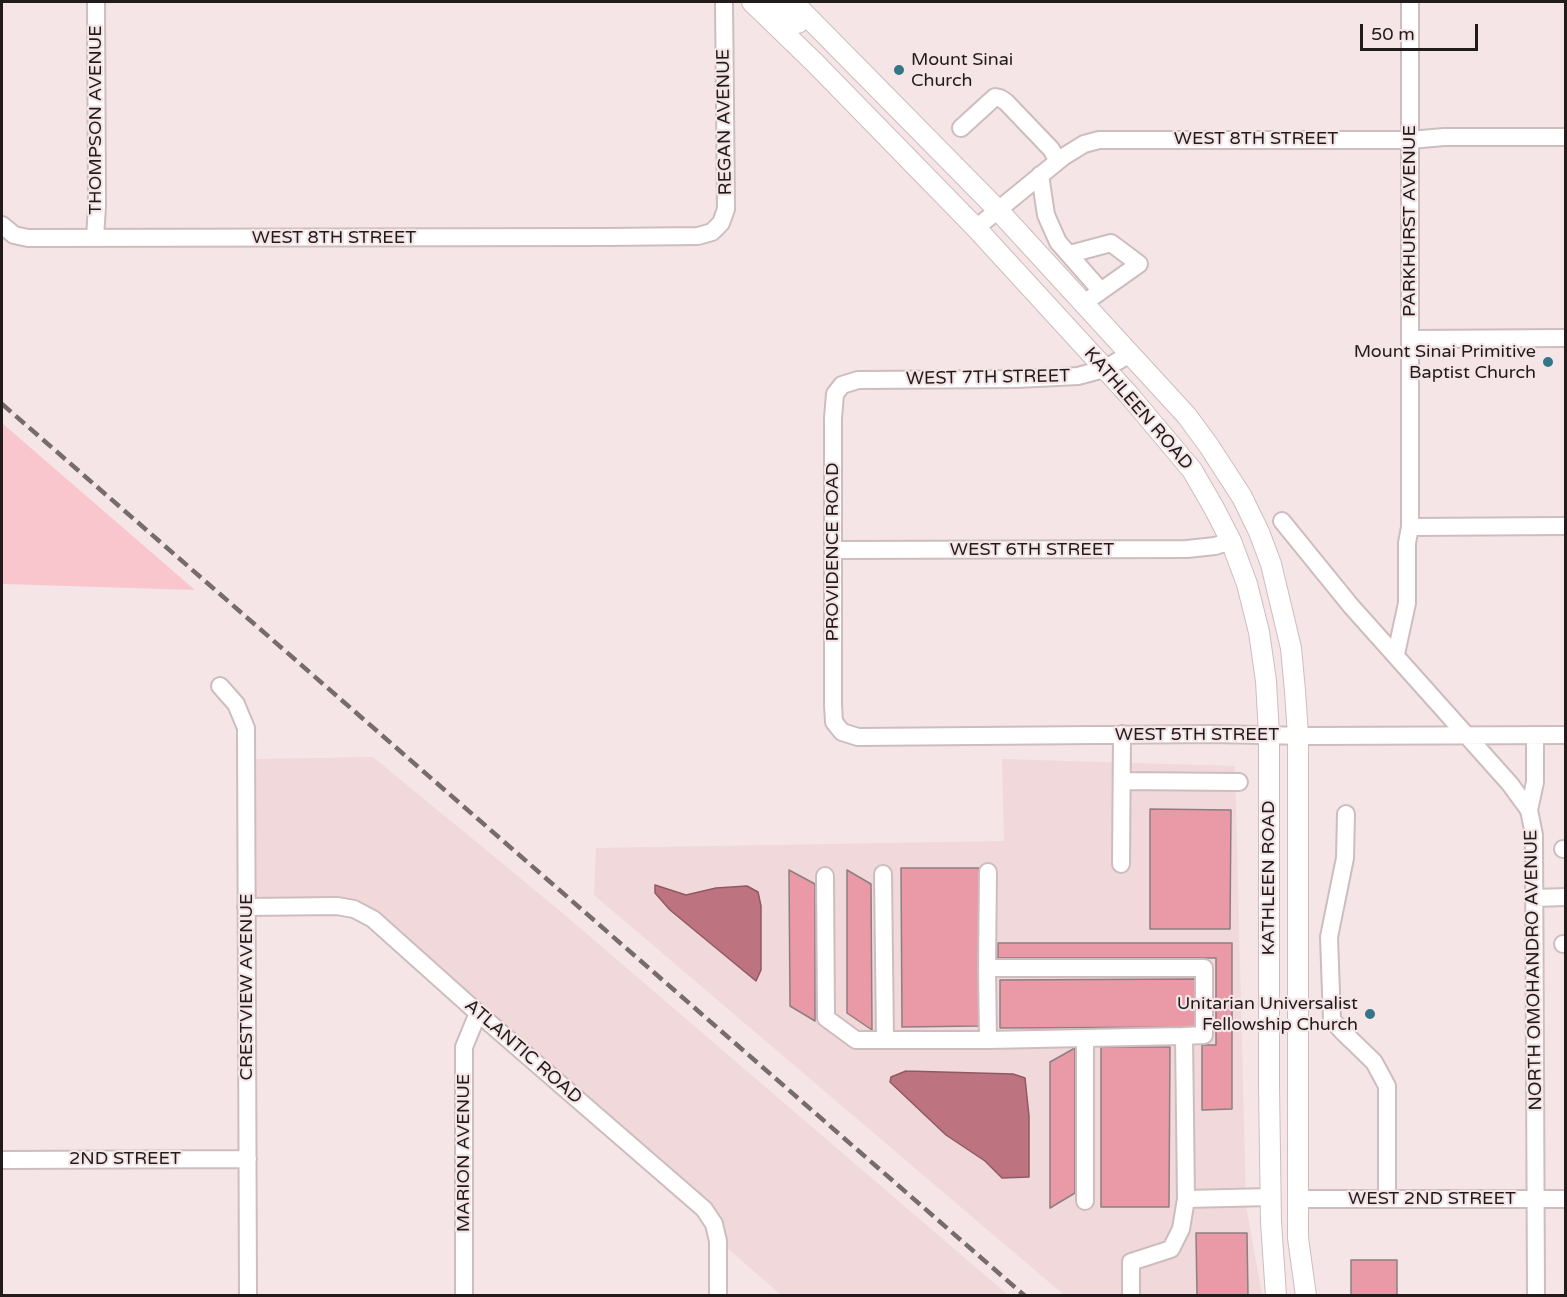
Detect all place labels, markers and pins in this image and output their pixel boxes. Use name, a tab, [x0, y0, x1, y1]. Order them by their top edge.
place label: Mount Sinai Church	[911, 49, 1013, 92]
marker: Mount Sinai Church	[892, 63, 906, 77]
place label: Mount Sinai Primitive Baptist Church	[1354, 341, 1536, 384]
marker: Mount Sinai Primitive Baptist Church	[1541, 355, 1555, 369]
place label: Unitarian Universalist Fellowship Church	[1177, 993, 1358, 1036]
marker: Unitarian Universalist Fellowship Church	[1363, 1007, 1377, 1021]

